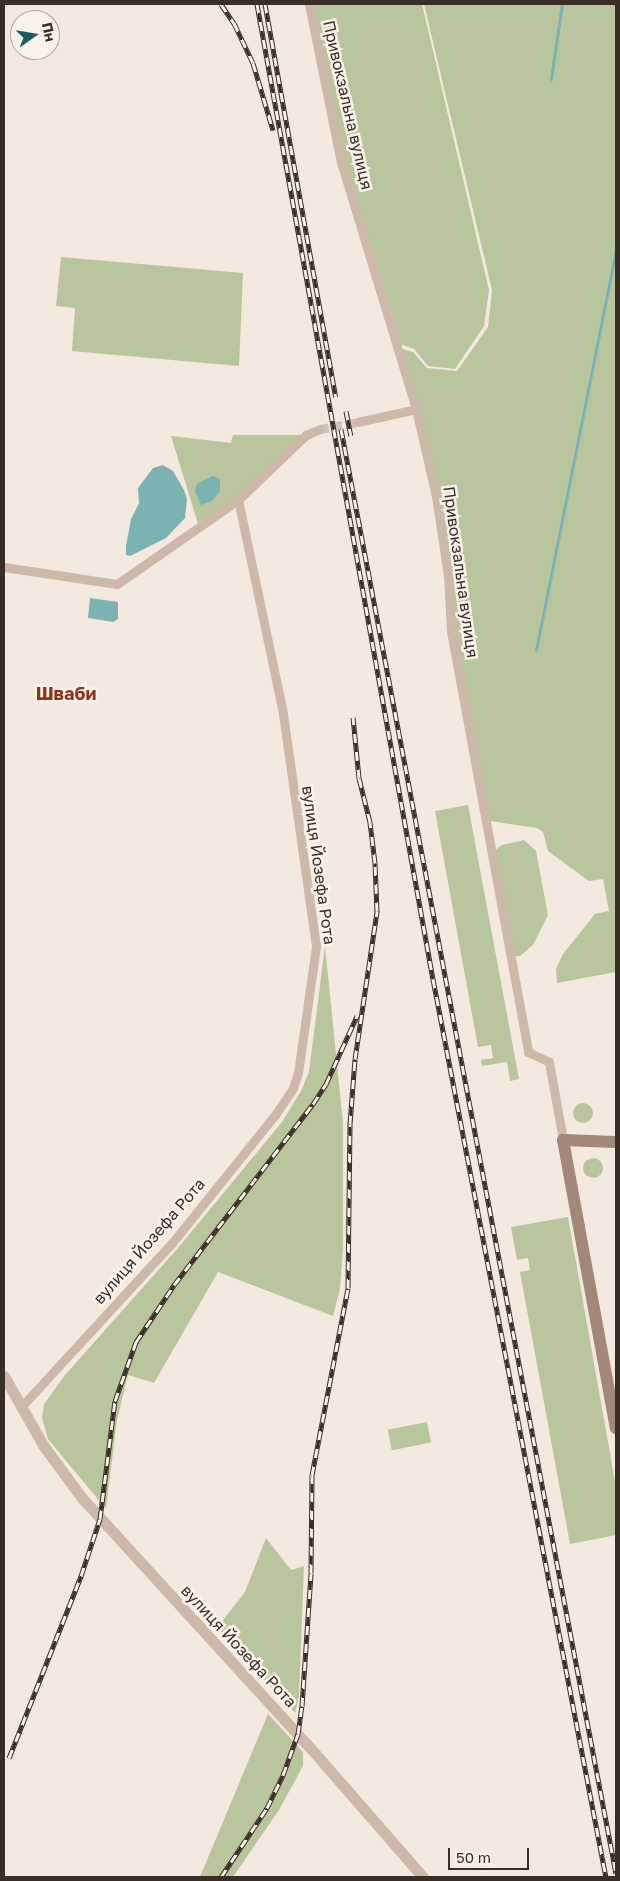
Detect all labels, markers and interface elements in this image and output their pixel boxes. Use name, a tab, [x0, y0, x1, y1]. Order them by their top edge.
north arrow	[10, 10, 60, 60]
street label: Привокзальна вулиця	[319, 19, 377, 191]
text: Пн	[39, 21, 60, 43]
street label: Привокзальна вулиця	[439, 485, 483, 659]
district label: Шваби	[36, 682, 96, 704]
street label: вулиця Йозефа Рота	[298, 784, 340, 946]
street label: вулиця Йозефа Рота	[89, 1174, 209, 1308]
street label: вулиця Йозефа Рота	[177, 1581, 301, 1711]
scale bar	[450, 1838, 531, 1870]
text: 50 m	[456, 1848, 491, 1866]

